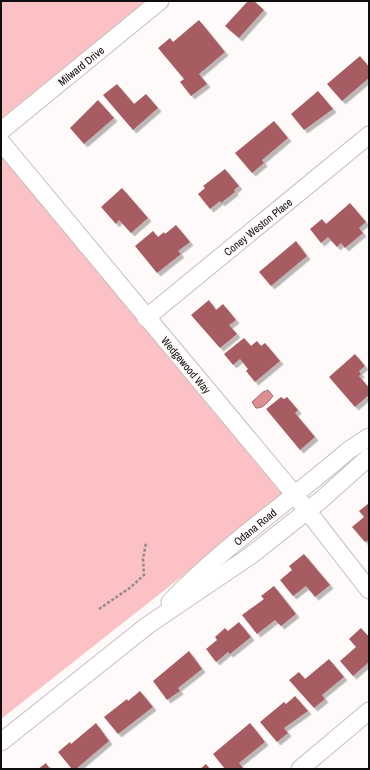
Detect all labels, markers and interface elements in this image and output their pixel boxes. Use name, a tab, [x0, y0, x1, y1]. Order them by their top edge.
street label: Milward Drive	[55, 43, 107, 89]
street label: Coney Weston Place	[221, 195, 295, 259]
street label: Wedgewood Way	[158, 334, 214, 397]
street label: Odana Road	[231, 505, 279, 549]

